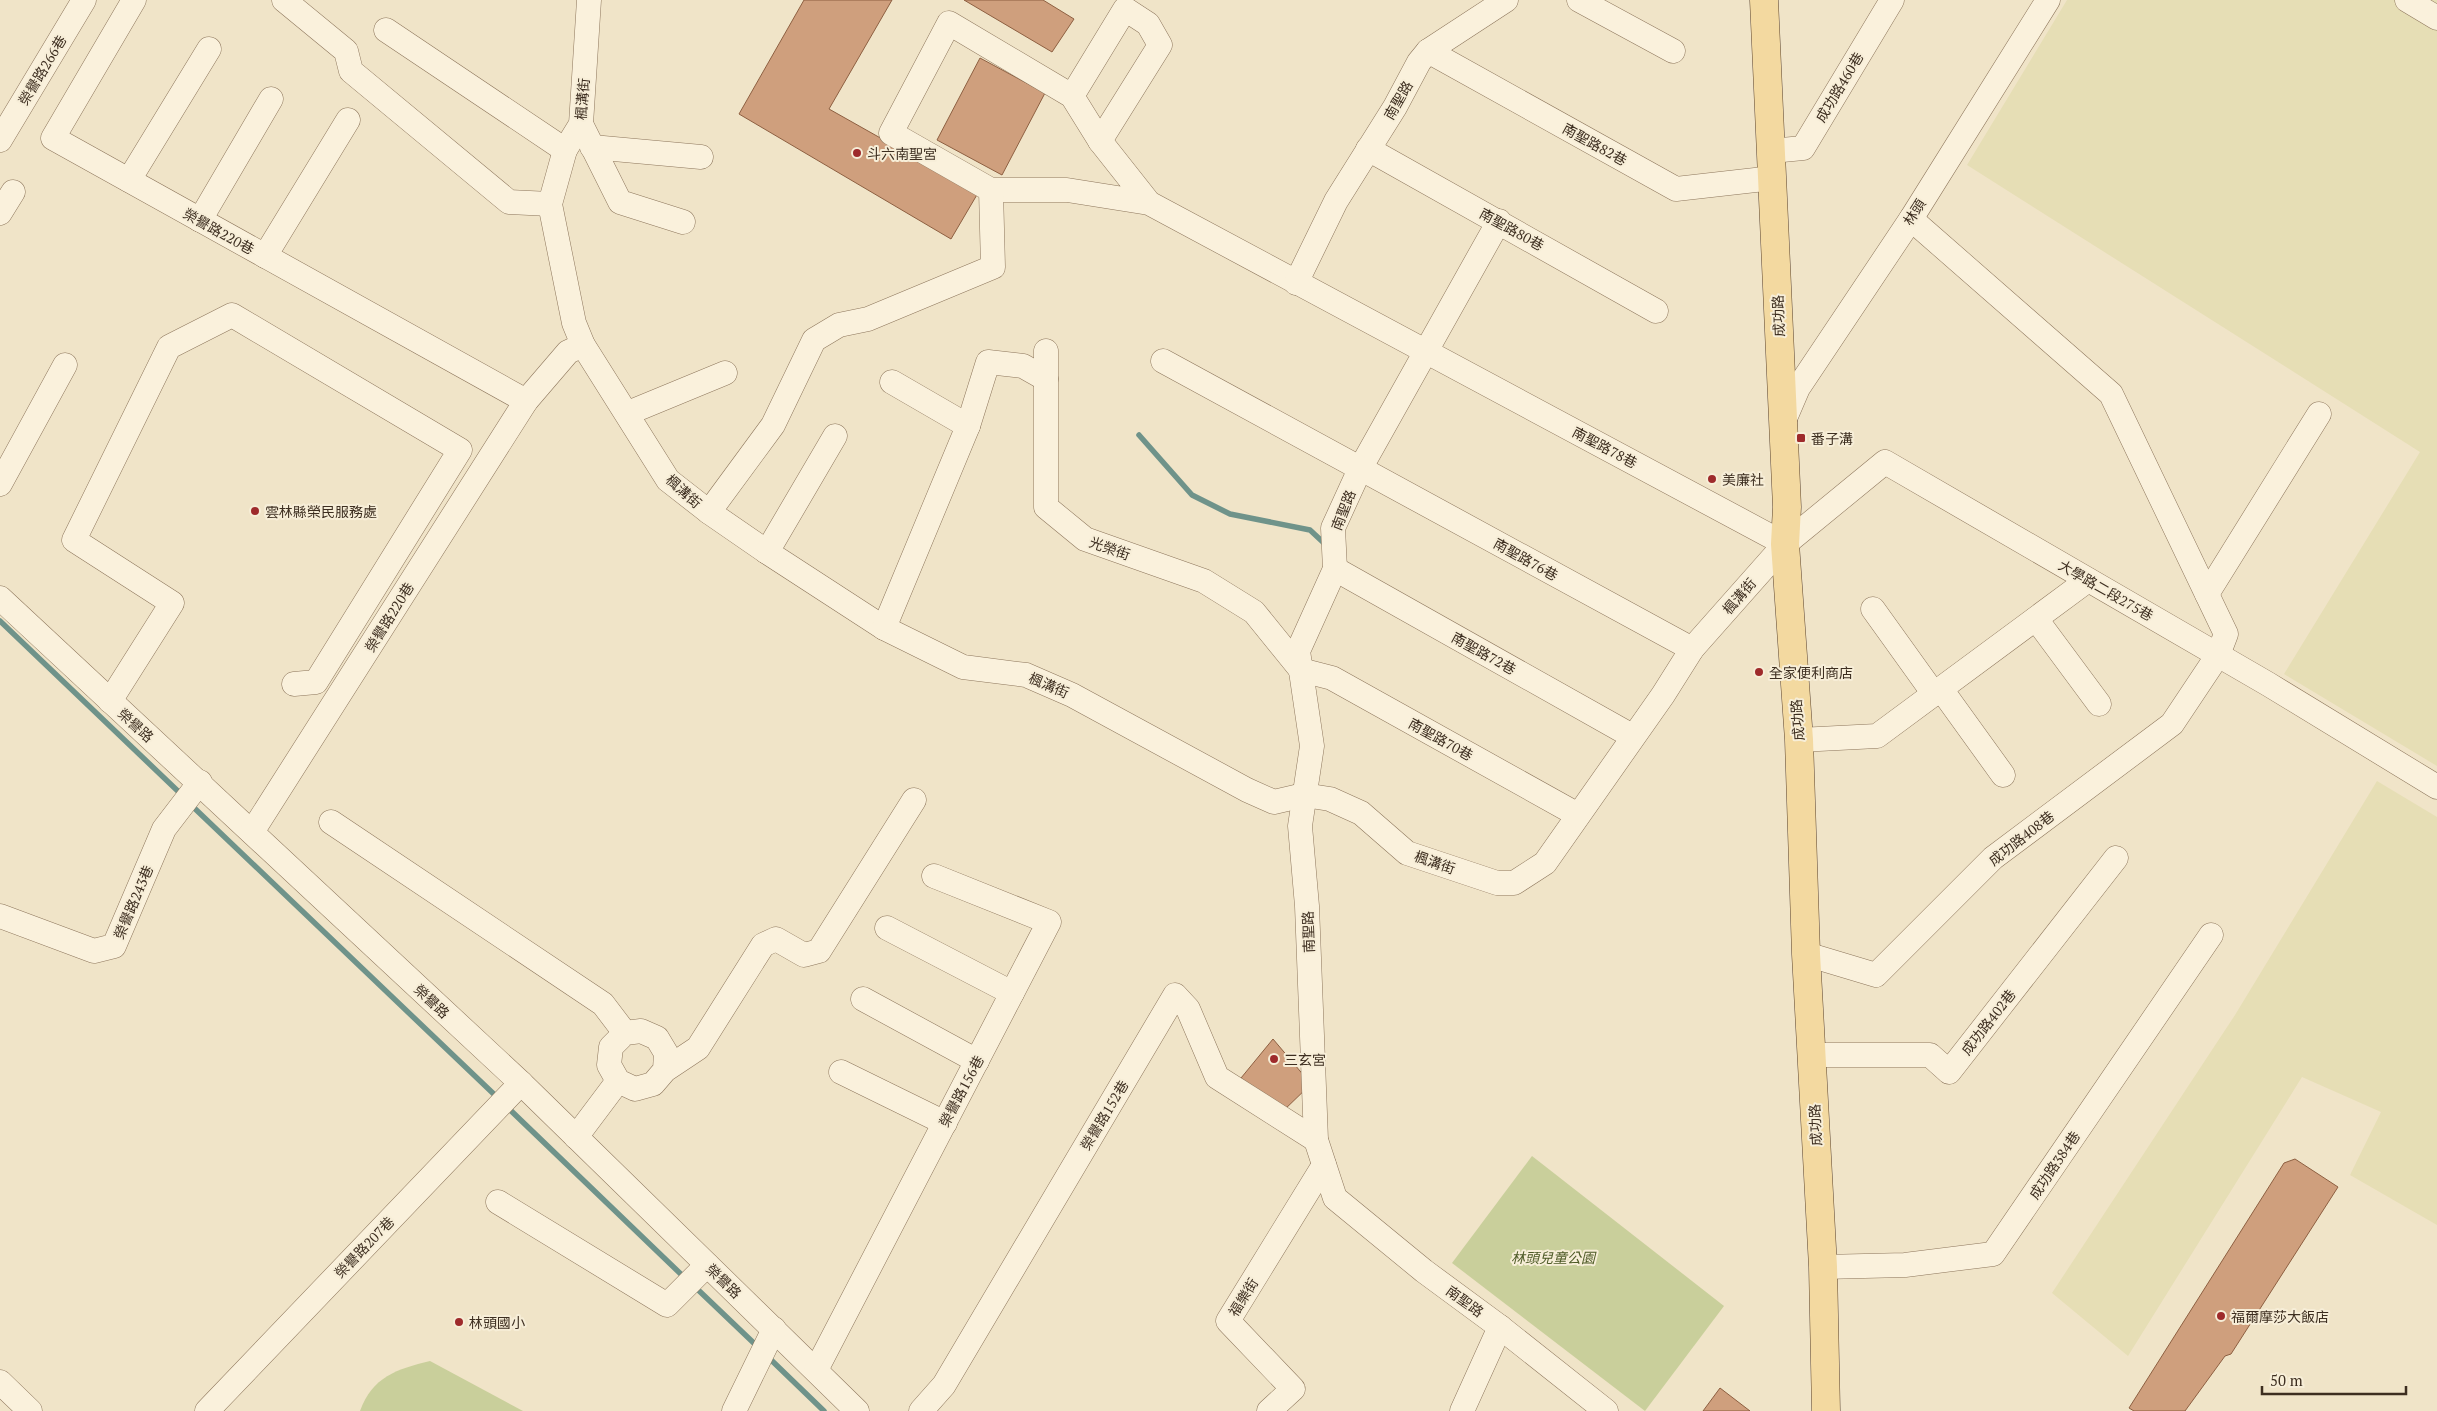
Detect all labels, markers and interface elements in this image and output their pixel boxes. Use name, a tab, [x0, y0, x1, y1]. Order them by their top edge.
street label: 榮譽路266巷	[14, 32, 70, 108]
street label: 成功路460巷	[1811, 49, 1867, 125]
street label: 楓溝街	[571, 77, 593, 121]
street label: 南聖路	[1379, 77, 1417, 123]
street label: 南聖路82巷	[1559, 118, 1631, 170]
place label: 斗六南聖宮	[867, 144, 937, 163]
marker: 斗六南聖宮	[851, 147, 863, 159]
street label: 林頭	[1898, 195, 1930, 229]
street label: 南聖路80巷	[1476, 203, 1548, 255]
street label: 榮譽路220巷	[180, 204, 258, 258]
street label: 成功路	[1768, 295, 1788, 337]
street label: 南聖路78巷	[1569, 422, 1641, 472]
place label: 番子溝	[1811, 429, 1853, 448]
marker: 番子溝	[1795, 432, 1807, 444]
street label: 楓溝街	[662, 470, 706, 512]
place label: 美廉社	[1722, 470, 1764, 489]
marker: 美廉社	[1706, 473, 1718, 485]
street label: 南聖路	[1327, 487, 1359, 533]
place label: 雲林縣榮民服務處	[265, 502, 377, 521]
marker: 雲林縣榮民服務處	[249, 505, 261, 517]
street label: 光榮街	[1087, 532, 1133, 564]
street label: 南聖路76巷	[1490, 533, 1562, 585]
street label: 大學路二段275巷	[2055, 555, 2157, 625]
street label: 楓溝街	[1718, 574, 1760, 618]
street label: 榮譽路220巷	[360, 579, 418, 655]
street label: 南聖路72巷	[1448, 627, 1520, 679]
place label: 全家便利商店	[1769, 663, 1853, 682]
marker: 全家便利商店	[1753, 666, 1765, 678]
street label: 楓溝街	[1026, 668, 1072, 702]
street label: 成功路	[1786, 698, 1808, 742]
street label: 榮譽路	[114, 704, 158, 746]
street label: 南聖路70巷	[1405, 713, 1477, 765]
street label: 成功路408巷	[1984, 806, 2058, 870]
street label: 楓溝街	[1412, 846, 1458, 878]
street label: 榮譽路243巷	[109, 862, 157, 942]
street label: 南聖路	[1298, 911, 1318, 953]
street label: 榮譽路	[410, 980, 454, 1022]
street label: 成功路402巷	[1956, 985, 2020, 1059]
place label: 三玄宮	[1284, 1050, 1326, 1069]
street label: 榮譽路156巷	[934, 1052, 988, 1130]
marker: 三玄宮	[1268, 1053, 1280, 1065]
street label: 榮譽路152巷	[1076, 1077, 1132, 1153]
street label: 成功路	[1804, 1104, 1826, 1146]
street label: 成功路384巷	[2024, 1127, 2084, 1203]
street label: 榮譽路207巷	[330, 1212, 398, 1282]
park label: 林頭兒童公園	[1511, 1248, 1597, 1267]
street label: 榮譽路	[702, 1260, 746, 1302]
street label: 福樂街	[1224, 1274, 1262, 1320]
street label: 南聖路	[1442, 1281, 1488, 1321]
place label: 福爾摩莎大飯店	[2231, 1307, 2329, 1326]
marker: 福爾摩莎大飯店	[2215, 1310, 2227, 1322]
place label: 林頭國小	[469, 1313, 525, 1332]
marker: 林頭國小	[453, 1316, 465, 1328]
scale bar	[2262, 1364, 2406, 1396]
text: 50 m	[2270, 1370, 2303, 1390]

